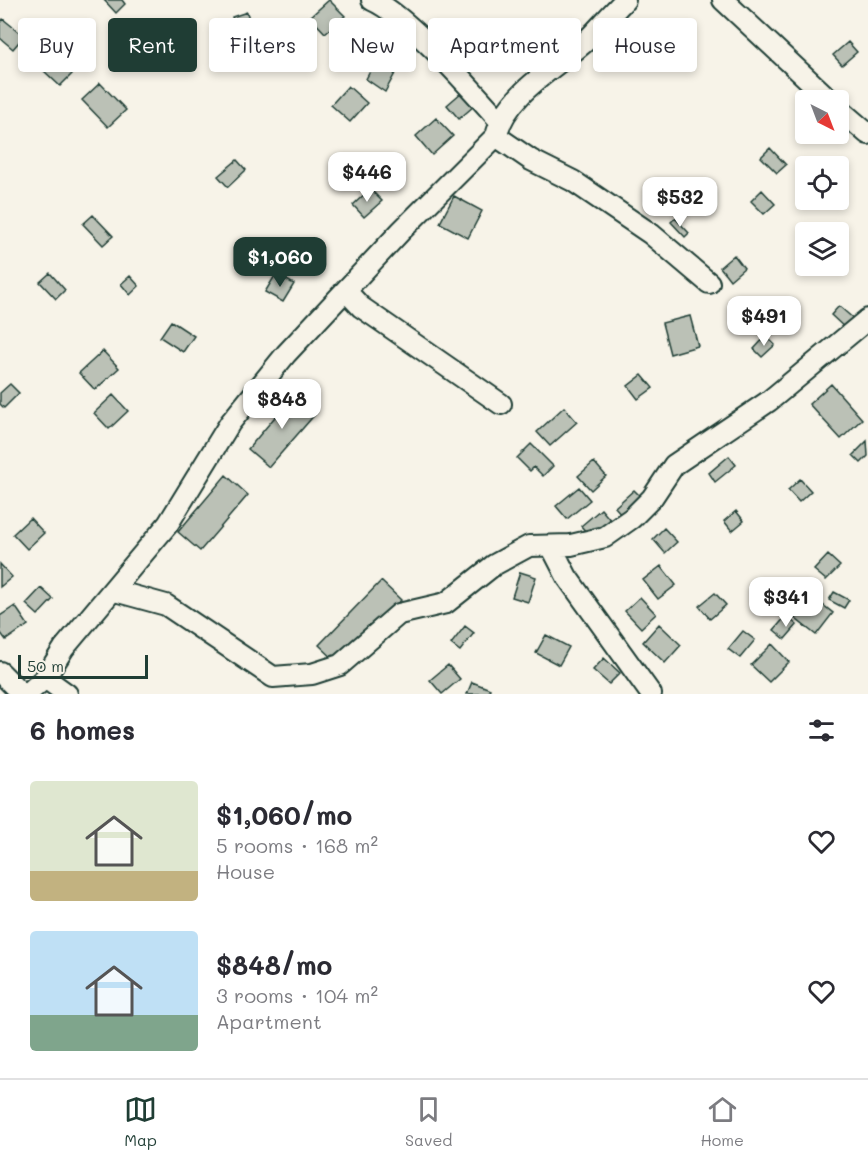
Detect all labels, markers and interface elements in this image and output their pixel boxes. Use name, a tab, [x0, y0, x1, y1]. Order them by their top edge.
chip: Buy	[18, 18, 96, 72]
chip: Rent	[108, 18, 197, 72]
chip: Filters	[209, 18, 317, 72]
chip: New	[329, 18, 416, 72]
chip: Apartment	[428, 18, 581, 72]
chip: House	[593, 18, 697, 72]
north arrow	[795, 90, 849, 144]
map controls	[795, 90, 849, 276]
pin: $446	[331, 152, 403, 203]
button: locate	[795, 156, 849, 210]
text: $446	[342, 158, 392, 184]
pin: $532	[644, 177, 716, 228]
text: $532	[656, 183, 704, 209]
button: layers	[795, 222, 849, 276]
pin: $1,060	[231, 237, 329, 288]
text: $1,060	[247, 243, 313, 269]
pin: $491	[728, 296, 800, 347]
text: $491	[741, 302, 787, 328]
pin: $848	[246, 379, 318, 430]
text: $848	[257, 385, 307, 411]
pin: $341	[750, 577, 822, 628]
text: $341	[763, 583, 809, 609]
scale bar	[18, 652, 148, 680]
text: 50 m	[27, 655, 64, 676]
text: 6 homes	[30, 713, 135, 747]
icon: filters	[805, 714, 838, 747]
text: $1,060/mo	[216, 798, 352, 832]
icon: home	[78, 805, 150, 877]
icon: heart	[805, 825, 838, 858]
text: 5 rooms · 168 m²	[216, 832, 378, 858]
text: House	[216, 858, 275, 884]
text: $848/mo	[216, 948, 332, 982]
icon: home	[78, 955, 150, 1027]
icon: heart	[805, 975, 838, 1008]
text: 3 rooms · 104 m²	[216, 982, 378, 1008]
text: Apartment	[216, 1008, 322, 1034]
tab: Map	[124, 1093, 157, 1150]
tab: Saved	[405, 1093, 452, 1150]
tab: Home	[700, 1093, 744, 1150]

